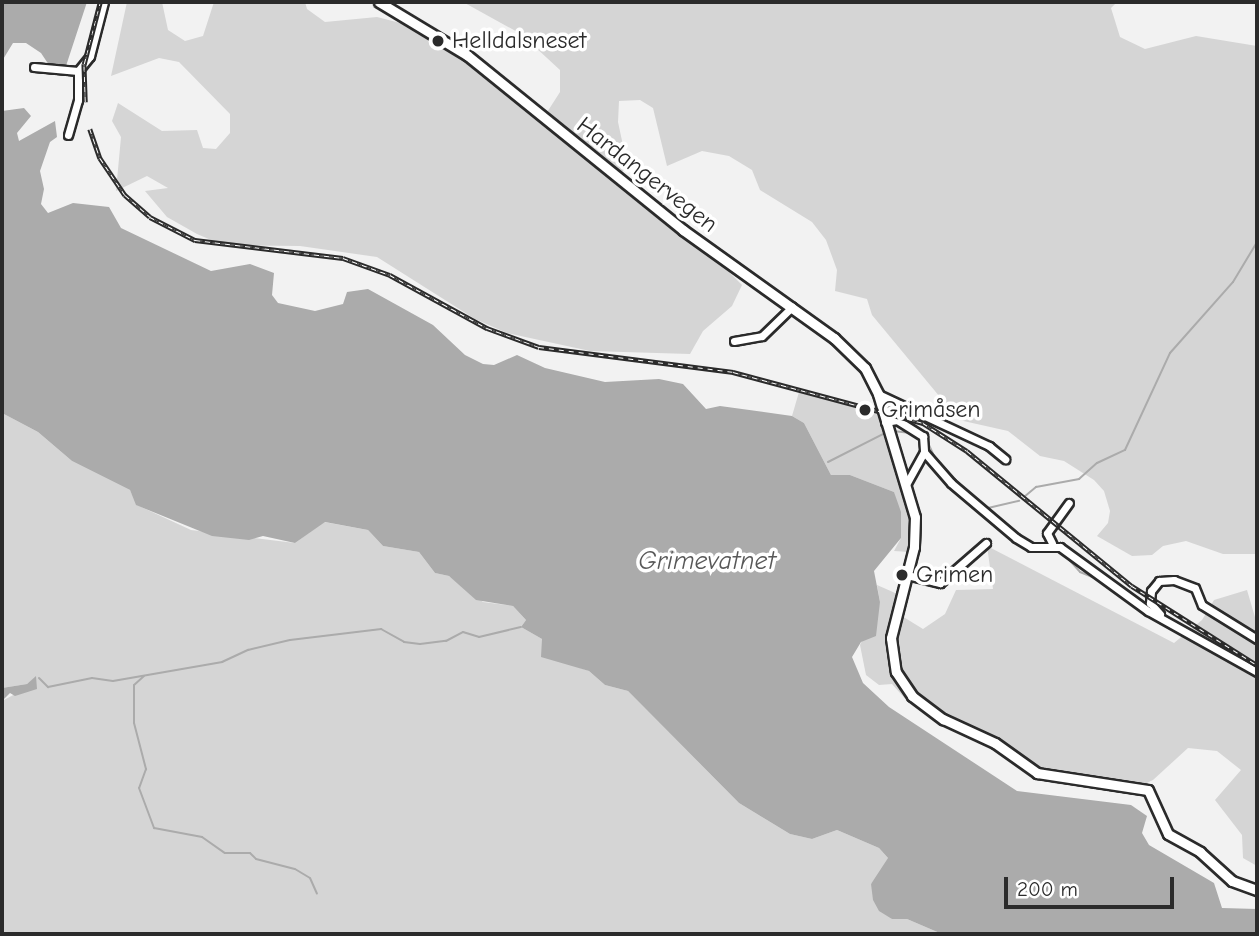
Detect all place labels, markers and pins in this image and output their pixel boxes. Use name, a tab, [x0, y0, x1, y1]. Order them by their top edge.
place label: Helldalsneset	[452, 27, 586, 55]
marker: Helldalsneset	[430, 33, 446, 49]
place label: Grimåsen	[881, 396, 981, 424]
marker: Grimåsen	[855, 400, 875, 420]
place label: Grimen	[916, 561, 993, 589]
marker: Grimen	[894, 567, 910, 583]

